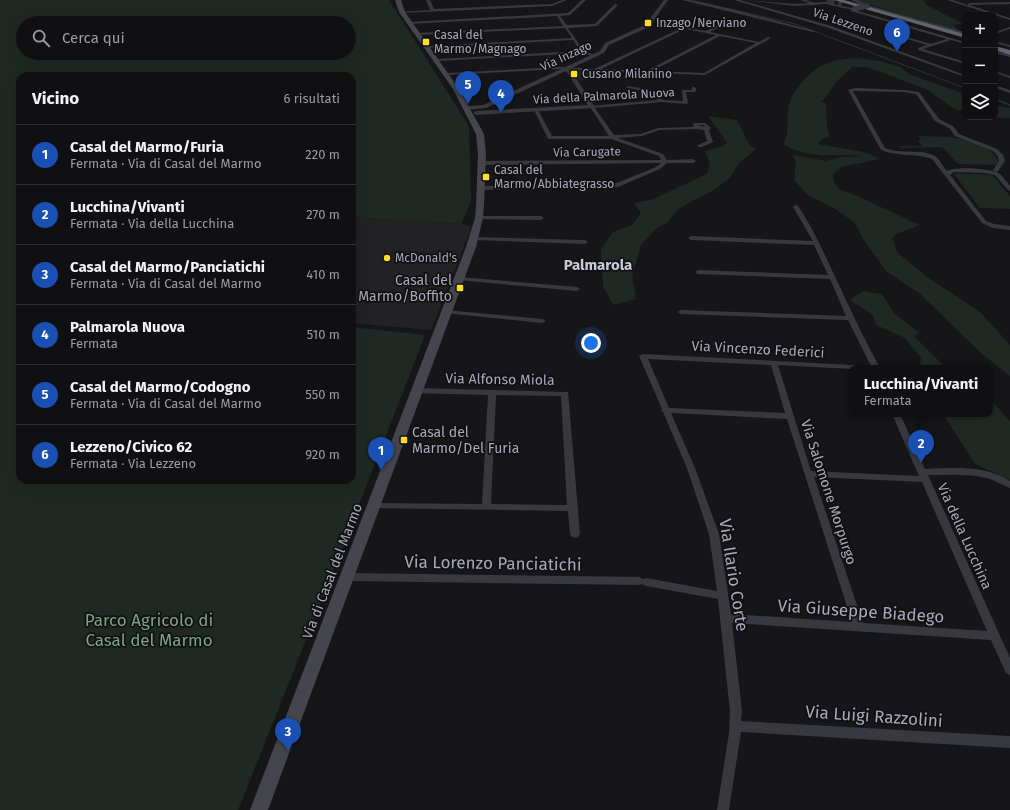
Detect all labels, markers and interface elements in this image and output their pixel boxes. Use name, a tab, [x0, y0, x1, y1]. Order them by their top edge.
street label: Via Lezzeno	[811, 5, 875, 39]
map controls	[962, 12, 998, 120]
button: +	[962, 12, 998, 48]
search box	[16, 16, 356, 60]
place label: Inzago/Nerviano	[656, 16, 747, 30]
marker: Inzago/Nerviano	[643, 18, 653, 28]
pin: 6	[884, 19, 910, 52]
icon: search	[30, 27, 52, 49]
place label: Casal del Marmo/Magnago	[434, 28, 527, 56]
text: Cerca qui	[62, 29, 125, 47]
marker: Casal del Marmo/Magnago	[421, 37, 431, 47]
street label: Via Inzago	[538, 38, 594, 74]
button: −	[962, 48, 998, 84]
place label: Cusano Milanino	[582, 67, 672, 81]
marker: Cusano Milanino	[569, 69, 579, 79]
pin: 5	[455, 71, 481, 104]
pin: 4	[488, 80, 514, 113]
button: layers	[962, 84, 998, 120]
street label: Via della Palmarola Nuova	[533, 85, 675, 107]
text: Vicino	[32, 88, 79, 109]
text: 6 risultati	[283, 91, 340, 106]
text: Casal del Marmo/Furia	[70, 138, 224, 156]
street label: Via Carugate	[553, 144, 621, 160]
text: 1	[42, 147, 48, 162]
text: 220 m	[305, 147, 340, 162]
text: Fermata · Via di Casal del Marmo	[70, 156, 262, 171]
place label: Casal del Marmo/Abbiategrasso	[494, 163, 614, 191]
marker: Casal del Marmo/Abbiategrasso	[481, 172, 491, 182]
text: Lucchina/Vivanti	[70, 198, 185, 216]
text: 2	[42, 207, 48, 222]
text: 270 m	[306, 207, 340, 222]
text: Fermata · Via della Lucchina	[70, 216, 234, 231]
place label: McDonald's	[395, 251, 457, 265]
marker: McDonald's	[382, 253, 392, 263]
district label: Palmarola	[564, 256, 632, 274]
text: Casal del Marmo/Panciatichi	[70, 258, 265, 276]
text: 3	[42, 267, 48, 282]
text: 410 m	[306, 267, 340, 282]
place label: Casal del Marmo/Boffito	[358, 272, 452, 305]
text: Fermata · Via di Casal del Marmo	[70, 276, 262, 291]
marker: Casal del Marmo/Boffito	[455, 283, 465, 293]
text: Palmarola Nuova	[70, 318, 185, 336]
text: 4	[41, 327, 49, 342]
text: 510 m	[307, 327, 340, 342]
your location	[581, 333, 601, 353]
text: Fermata	[70, 336, 118, 351]
street label: Via Vincenzo Federici	[691, 338, 825, 361]
popup	[849, 365, 993, 417]
street label: Via Alfonso Miola	[445, 370, 555, 389]
text: Lucchina/Vivanti	[864, 375, 978, 393]
text: Casal del Marmo/Codogno	[70, 378, 251, 396]
text: 5	[42, 387, 48, 402]
text: 550 m	[305, 387, 340, 402]
text: Fermata	[864, 393, 912, 408]
text: Fermata · Via di Casal del Marmo	[70, 396, 262, 411]
street label: Via Salomone Morpurgo	[797, 418, 860, 567]
place label: Casal del Marmo/Del Furia	[412, 424, 519, 457]
pin: 2	[908, 430, 934, 463]
marker: Casal del Marmo/Del Furia	[399, 435, 409, 445]
pin: 1	[368, 437, 394, 470]
text: Lezzeno/Civico 62	[70, 438, 192, 456]
text: 6	[41, 447, 49, 462]
text: 920 m	[305, 447, 340, 462]
text: Fermata · Via Lezzeno	[70, 456, 196, 471]
street label: Via della Lucchina	[933, 480, 996, 592]
street label: Via di Casal del Marmo	[299, 501, 366, 641]
street label: Via Ilario Corte	[714, 517, 753, 633]
street label: Via Lorenzo Panciatichi	[404, 551, 582, 576]
street label: Via Giuseppe Biadego	[777, 595, 945, 628]
park label: Parco Agricolo di Casal del Marmo	[85, 610, 213, 651]
street label: Via Luigi Razzolini	[805, 701, 943, 732]
pin: 3	[275, 718, 301, 751]

